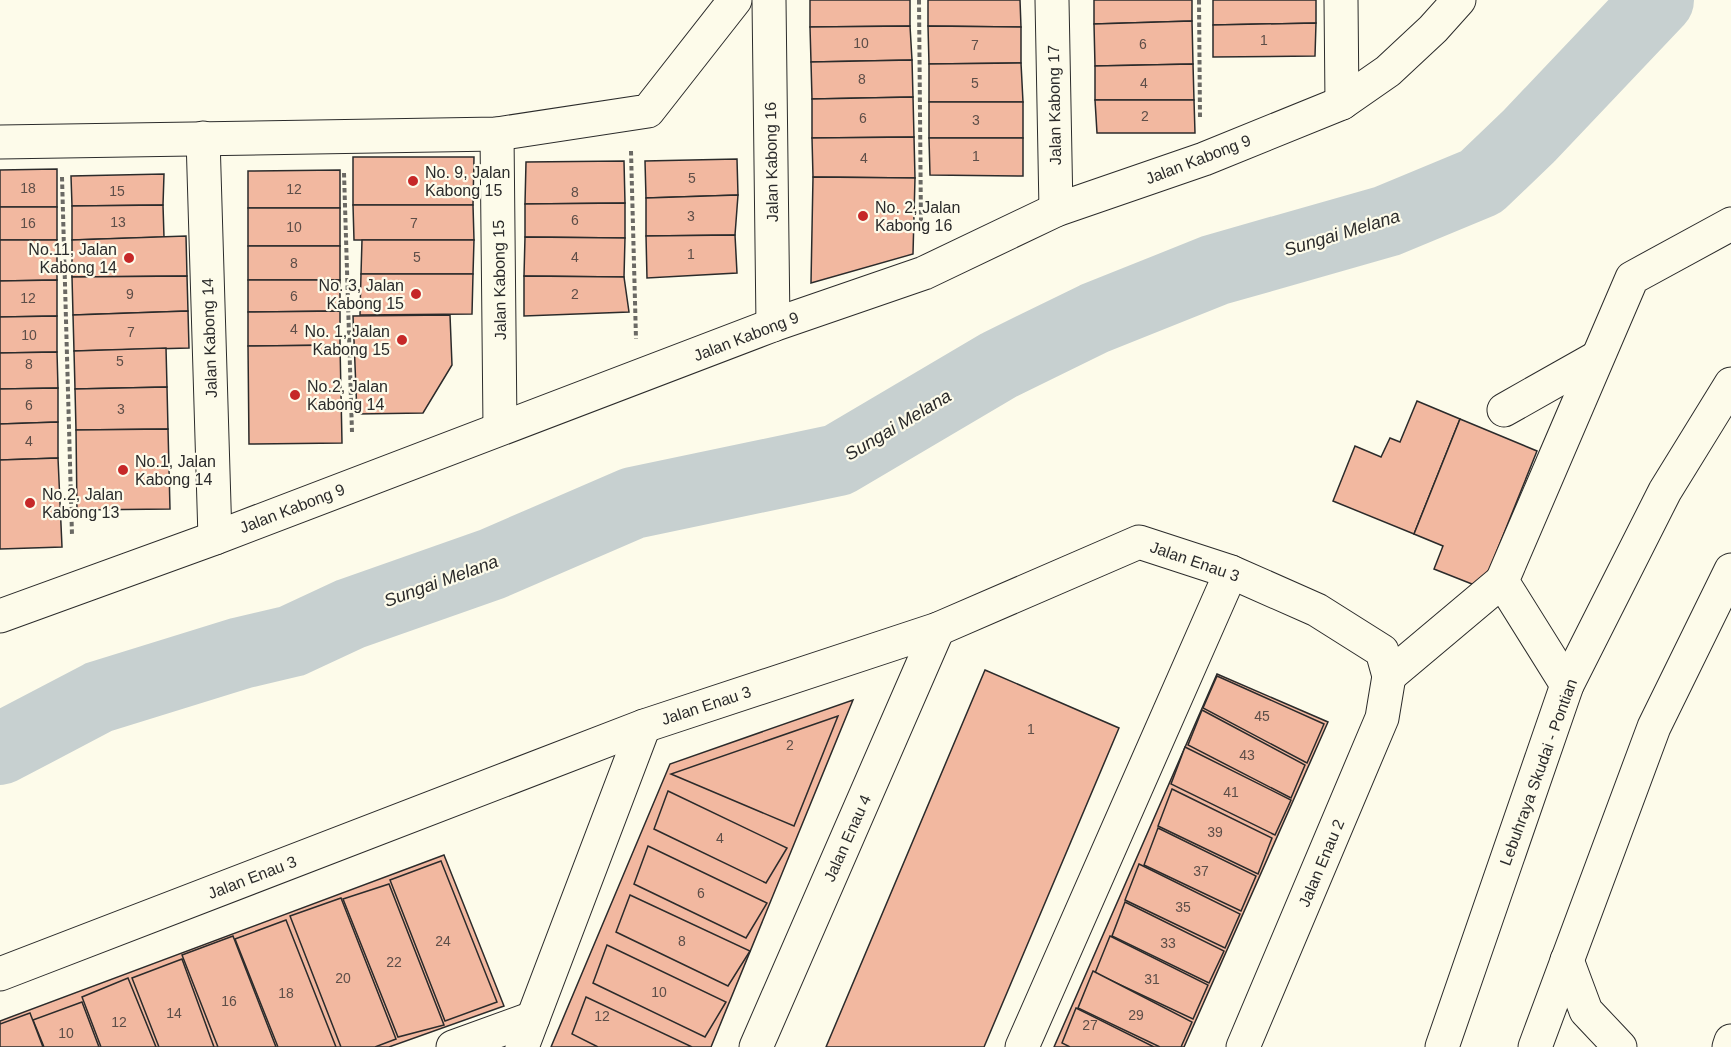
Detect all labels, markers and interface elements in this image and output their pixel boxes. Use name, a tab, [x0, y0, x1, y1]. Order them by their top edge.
house number: 1	[1260, 32, 1268, 48]
house number: 10	[853, 35, 869, 51]
house number: 6	[1139, 36, 1147, 52]
house number: 7	[971, 37, 979, 53]
street label: Jalan Kabong 17	[1045, 45, 1064, 165]
house number: 8	[858, 71, 866, 87]
house number: 5	[971, 75, 979, 91]
house number: 4	[1140, 75, 1148, 91]
street label: Jalan Kabong 16	[762, 102, 781, 222]
house number: 2	[1141, 108, 1149, 124]
house number: 6	[859, 110, 867, 126]
house number: 3	[972, 112, 980, 128]
street label: Jalan Kabong 9	[1143, 132, 1253, 187]
house number: 1	[972, 148, 980, 164]
house number: 4	[860, 150, 868, 166]
place label: No. 9, Jalan Kabong 15	[425, 164, 510, 199]
house number: 5	[688, 170, 696, 186]
marker: No. 9, Jalan Kabong 15	[406, 174, 420, 188]
house number: 18	[20, 180, 36, 196]
house number: 12	[286, 181, 302, 197]
house number: 15	[109, 183, 125, 199]
house number: 8	[571, 184, 579, 200]
place label: No. 2, Jalan Kabong 16	[875, 199, 960, 234]
water label: Sungai Melana	[1282, 206, 1402, 260]
house number: 3	[687, 208, 695, 224]
marker: No. 2, Jalan Kabong 16	[856, 209, 870, 223]
house number: 6	[571, 212, 579, 228]
house number: 13	[110, 214, 126, 230]
house number: 16	[20, 215, 36, 231]
house number: 7	[410, 215, 418, 231]
house number: 10	[286, 219, 302, 235]
street label: Jalan Kabong 15	[490, 220, 509, 340]
place label: No.11, Jalan Kabong 14	[28, 241, 117, 276]
house number: 1	[687, 246, 695, 262]
house number: 5	[413, 249, 421, 265]
house number: 4	[571, 249, 579, 265]
marker: No.11, Jalan Kabong 14	[122, 251, 136, 265]
house number: 8	[290, 255, 298, 271]
place label: No. 3, Jalan Kabong 15	[319, 277, 404, 312]
street label: Jalan Kabong 14	[199, 278, 220, 398]
house number: 9	[126, 286, 134, 302]
house number: 2	[571, 286, 579, 302]
marker: No. 3, Jalan Kabong 15	[409, 287, 423, 301]
house number: 6	[290, 288, 298, 304]
house number: 12	[20, 290, 36, 306]
street label: Jalan Kabong 9	[691, 309, 801, 364]
house number: 4	[290, 321, 298, 337]
place label: No. 1, Jalan Kabong 15	[305, 323, 390, 358]
house number: 7	[127, 324, 135, 340]
house number: 10	[21, 327, 37, 343]
marker: No. 1, Jalan Kabong 15	[395, 333, 409, 347]
house number: 5	[116, 353, 124, 369]
house number: 8	[25, 356, 33, 372]
place label: No.2, Jalan Kabong 14	[307, 378, 388, 413]
water label: Sungai Melana	[841, 386, 955, 464]
marker: No.2, Jalan Kabong 14	[288, 388, 302, 402]
house number: 6	[25, 397, 33, 413]
house number: 3	[117, 401, 125, 417]
house number: 4	[25, 433, 33, 449]
place label: No.1, Jalan Kabong 14	[135, 453, 216, 488]
marker: No.1, Jalan Kabong 14	[116, 463, 130, 477]
street label: Jalan Kabong 9	[237, 481, 347, 536]
place label: No.2, Jalan Kabong 13	[42, 486, 123, 521]
marker: No.2, Jalan Kabong 13	[23, 496, 37, 510]
street label: Jalan Enau 3	[1148, 538, 1242, 585]
water label: Sungai Melana	[381, 551, 501, 611]
street label: Lebuhraya Skudai - Pontian	[1497, 676, 1580, 868]
street label: Jalan Enau 3	[659, 683, 753, 728]
house number: 45	[1254, 708, 1270, 724]
house number: 1	[1027, 721, 1035, 737]
house number: 2	[786, 737, 794, 753]
house number: 43	[1239, 747, 1255, 763]
house number: 41	[1223, 784, 1239, 800]
street label: Jalan Enau 4	[821, 792, 874, 884]
street label: Jalan Enau 2	[1295, 817, 1348, 910]
house number: 39	[1207, 824, 1223, 840]
house number: 4	[716, 830, 724, 846]
street label: Jalan Enau 3	[206, 853, 299, 902]
house number: 37	[1193, 863, 1209, 879]
house number: 6	[697, 885, 705, 901]
house number: 35	[1175, 899, 1191, 915]
house number: 24	[435, 933, 451, 949]
house number: 8	[678, 933, 686, 949]
house number: 33	[1160, 935, 1176, 951]
house number: 22	[386, 954, 402, 970]
house number: 20	[335, 970, 351, 986]
house number: 31	[1144, 971, 1160, 987]
house number: 10	[651, 984, 667, 1000]
house number: 18	[278, 985, 294, 1001]
house number: 16	[221, 993, 237, 1009]
house number: 14	[166, 1005, 182, 1021]
house number: 29	[1128, 1007, 1144, 1023]
house number: 12	[594, 1008, 610, 1024]
house number: 12	[111, 1014, 127, 1030]
house number: 27	[1082, 1017, 1098, 1033]
house number: 10	[58, 1025, 74, 1041]

